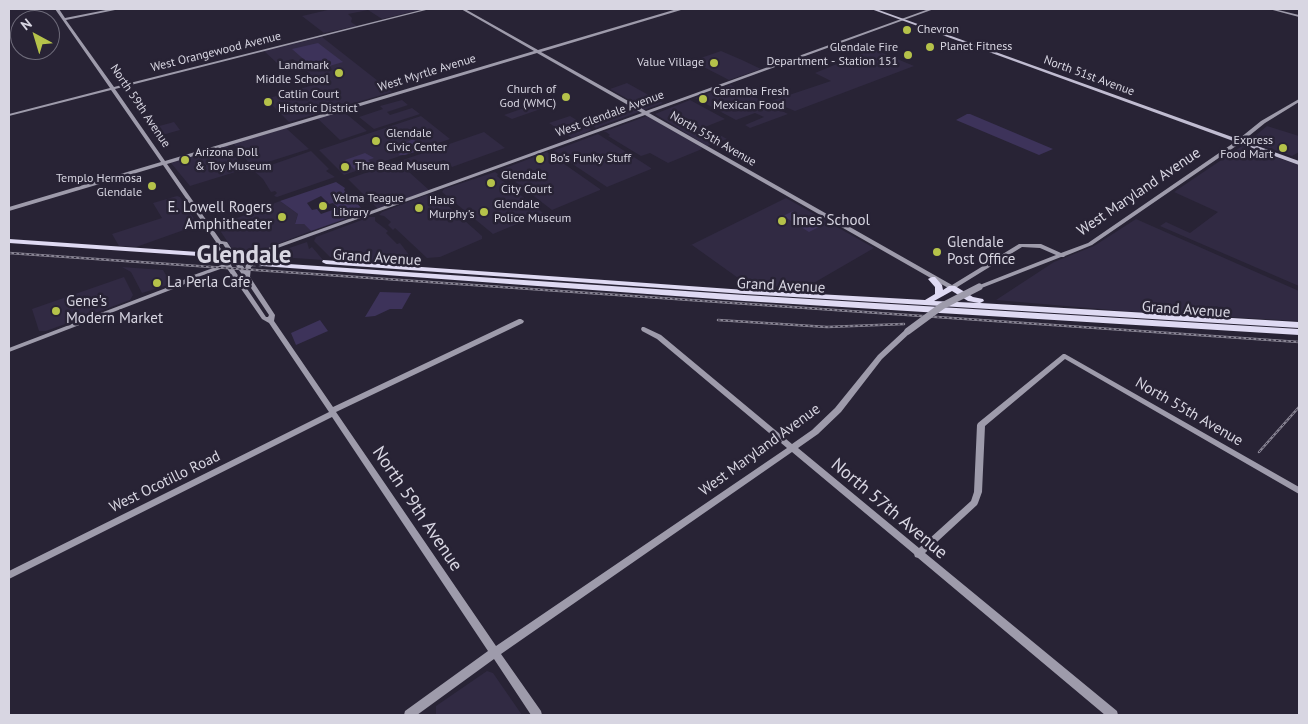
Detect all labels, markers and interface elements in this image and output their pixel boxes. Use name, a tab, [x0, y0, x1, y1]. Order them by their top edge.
north arrow	[10, 10, 60, 60]
text: N	[17, 14, 35, 34]
place label: Chevron	[917, 23, 959, 37]
marker: Chevron	[901, 24, 913, 36]
street label: West Orangewood Avenue	[149, 29, 283, 75]
place label: Planet Fitness	[940, 40, 1012, 54]
place label: Glendale Fire Department - Station 151	[766, 41, 898, 69]
marker: Planet Fitness	[924, 41, 936, 53]
marker: Glendale Fire Department - Station 151	[902, 49, 914, 61]
street label: West Myrtle Avenue	[376, 51, 478, 95]
street label: North 51st Avenue	[1042, 53, 1136, 99]
place label: Value Village	[637, 56, 704, 70]
marker: Value Village	[708, 57, 720, 69]
place label: Landmark Middle School	[256, 59, 329, 87]
street label: North 59th Avenue	[107, 62, 173, 150]
marker: Landmark Middle School	[333, 67, 345, 79]
place label: Church of God (WMC)	[500, 83, 556, 111]
place label: Caramba Fresh Mexican Food	[713, 85, 789, 113]
place label: Catlin Court Historic District	[278, 88, 358, 116]
street label: West Glendale Avenue	[554, 88, 666, 140]
marker: Church of God (WMC)	[560, 91, 572, 103]
marker: Caramba Fresh Mexican Food	[697, 93, 709, 105]
marker: Catlin Court Historic District	[262, 96, 274, 108]
street label: North 55th Avenue	[667, 108, 759, 170]
place label: Glendale Civic Center	[386, 127, 447, 155]
place label: Express Food Mart	[1220, 134, 1273, 162]
marker: Glendale Civic Center	[370, 135, 382, 147]
marker: Express Food Mart	[1277, 142, 1289, 154]
street label: West Maryland Avenue	[1074, 144, 1204, 240]
place label: Arizona Doll & Toy Museum	[195, 146, 271, 174]
place label: Bo's Funky Stuff	[550, 152, 631, 166]
marker: Bo's Funky Stuff	[534, 153, 546, 165]
marker: Arizona Doll & Toy Museum	[179, 154, 191, 166]
place label: The Bead Museum	[355, 160, 450, 174]
marker: The Bead Museum	[339, 161, 351, 173]
place label: Glendale City Court	[501, 169, 552, 197]
place label: Templo Hermosa Glendale	[56, 172, 142, 200]
marker: Glendale City Court	[485, 177, 497, 189]
marker: Templo Hermosa Glendale	[146, 180, 158, 192]
place label: Velma Teague Library	[333, 192, 404, 220]
place label: Haus Murphy's	[429, 194, 475, 222]
place label: Glendale Police Museum	[494, 198, 571, 226]
place label: E. Lowell Rogers Amphitheater	[167, 199, 272, 234]
marker: Velma Teague Library	[317, 200, 329, 212]
marker: Haus Murphy's	[413, 202, 425, 214]
marker: Glendale Police Museum	[478, 206, 490, 218]
marker: E. Lowell Rogers Amphitheater	[276, 211, 288, 223]
place label: Imes School	[792, 212, 870, 230]
marker: Imes School	[776, 215, 788, 227]
place label: Glendale Post Office	[947, 234, 1015, 269]
district label: Glendale	[197, 241, 291, 271]
street label: Grand Avenue	[332, 246, 422, 270]
marker: Glendale Post Office	[931, 246, 943, 258]
place label: La Perla Cafe	[167, 274, 250, 292]
street label: Grand Avenue	[736, 275, 826, 297]
marker: La Perla Cafe	[151, 277, 163, 289]
place label: Gene's Modern Market	[66, 293, 163, 328]
street label: Grand Avenue	[1141, 298, 1231, 322]
marker: Gene's Modern Market	[50, 305, 62, 317]
street label: North 55th Avenue	[1132, 374, 1246, 450]
street label: West Maryland Avenue	[696, 400, 824, 500]
street label: North 59th Avenue	[367, 443, 467, 575]
street label: West Ocotillo Road	[107, 447, 223, 517]
street label: North 57th Avenue	[826, 454, 952, 564]

